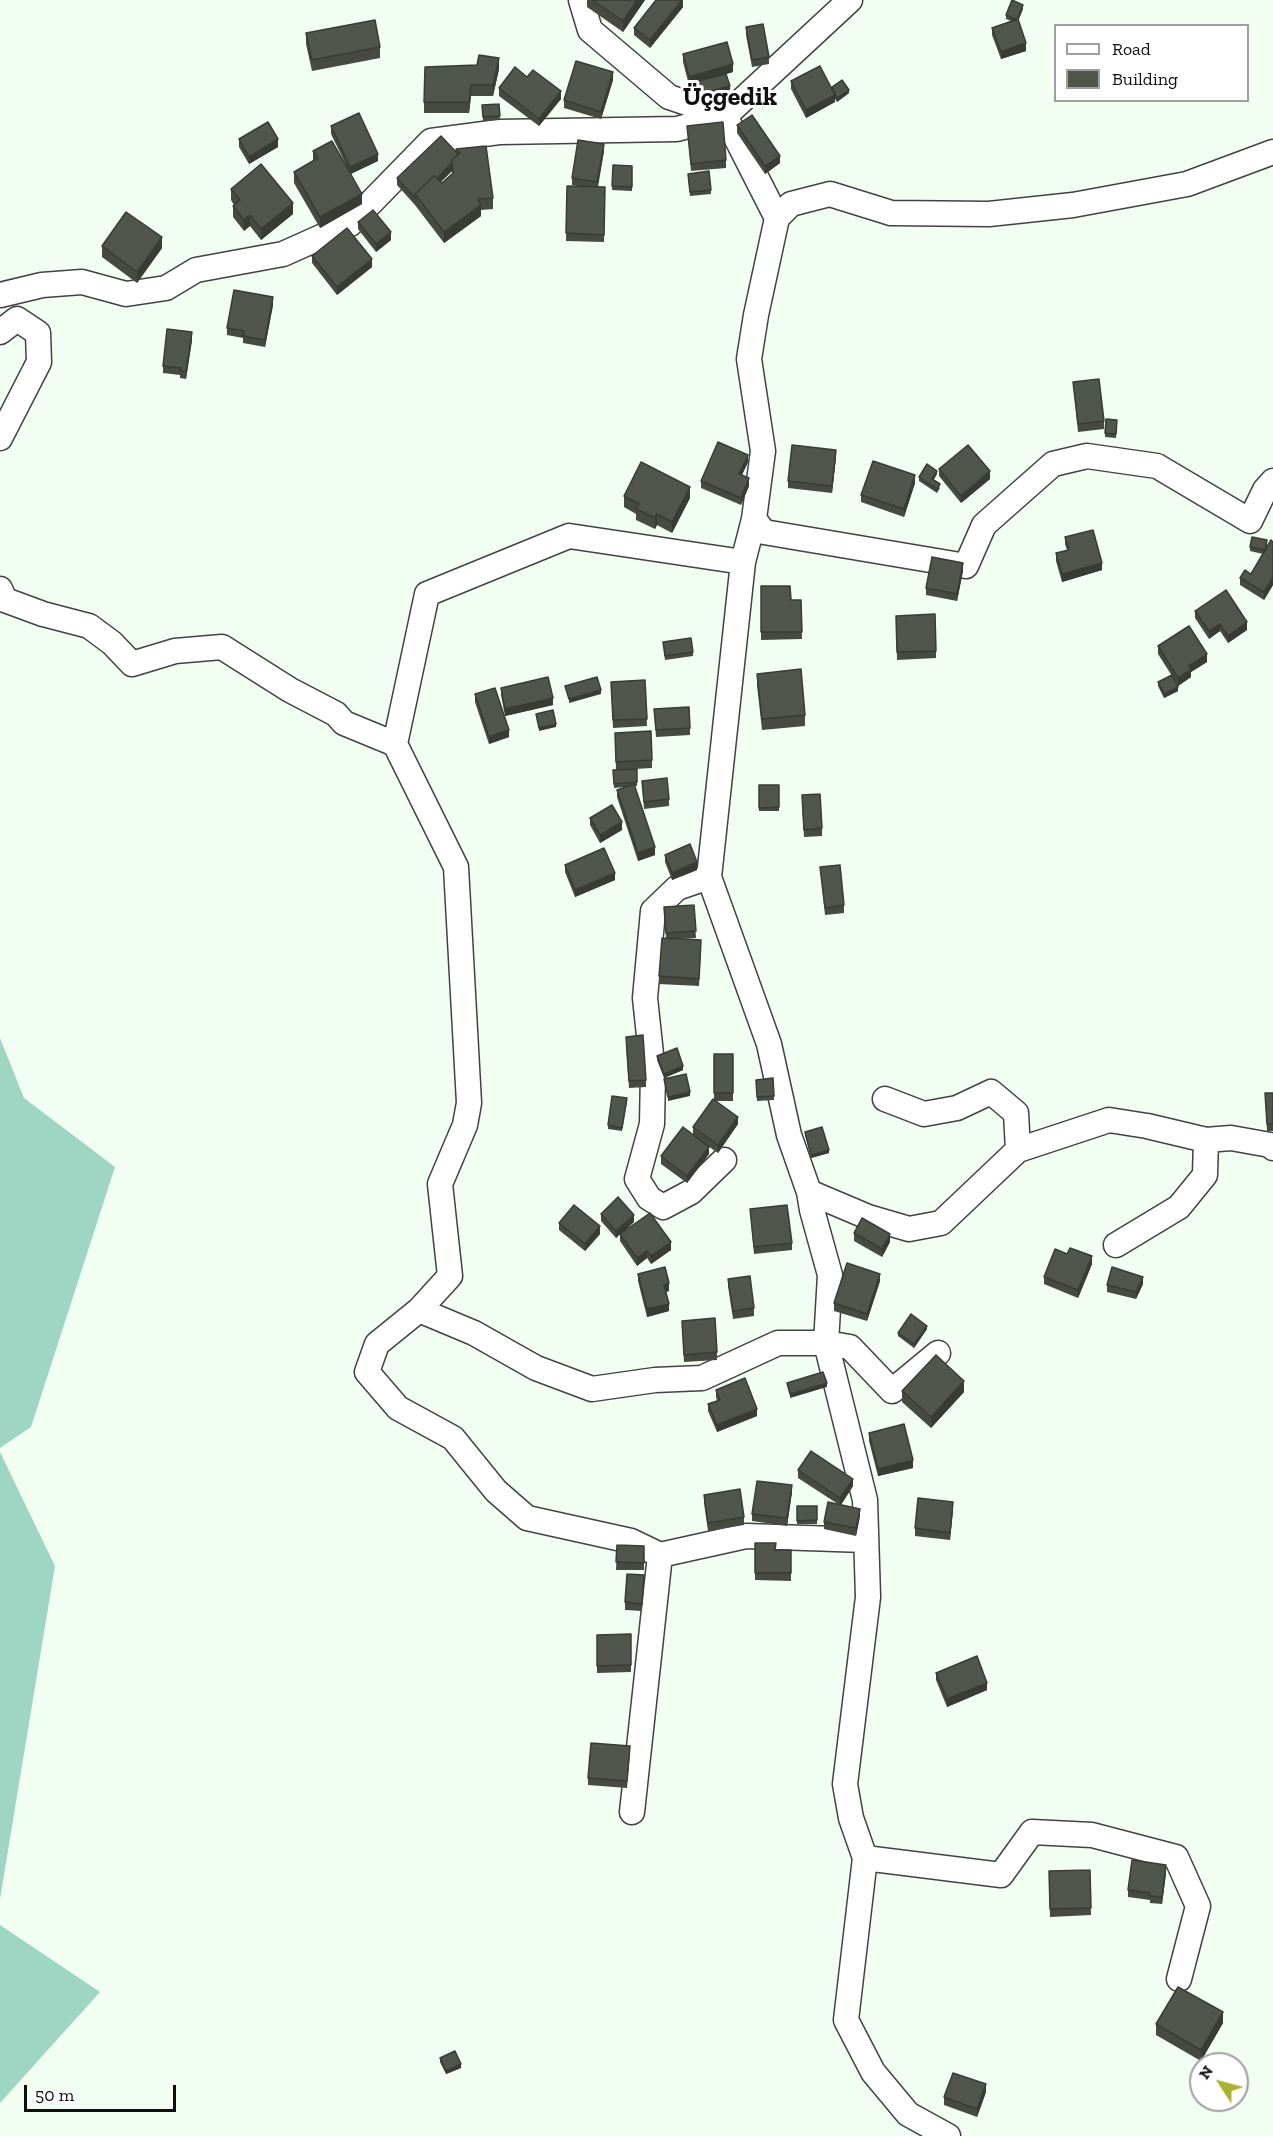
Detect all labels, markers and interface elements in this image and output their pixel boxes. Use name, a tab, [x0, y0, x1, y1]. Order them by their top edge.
legend	[1054, 24, 1249, 102]
text: Road	[1112, 38, 1151, 60]
text: Building	[1112, 68, 1178, 90]
district label: Üçgedik	[683, 82, 777, 114]
north arrow	[1189, 2052, 1249, 2112]
text: N	[1194, 2062, 1217, 2083]
scale bar	[27, 2073, 178, 2111]
text: 50 m	[35, 2084, 74, 2106]

